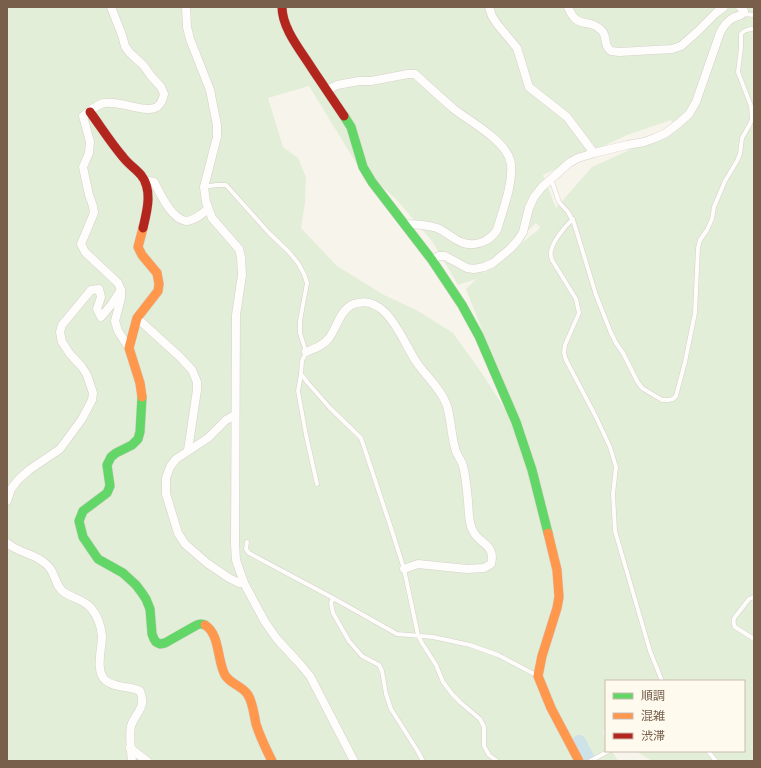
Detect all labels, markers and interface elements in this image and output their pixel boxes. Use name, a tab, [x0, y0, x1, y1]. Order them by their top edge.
legend	[605, 680, 745, 752]
text: 順調	[641, 689, 665, 704]
text: 混雑	[641, 709, 665, 724]
text: 渋滞	[641, 729, 665, 744]

